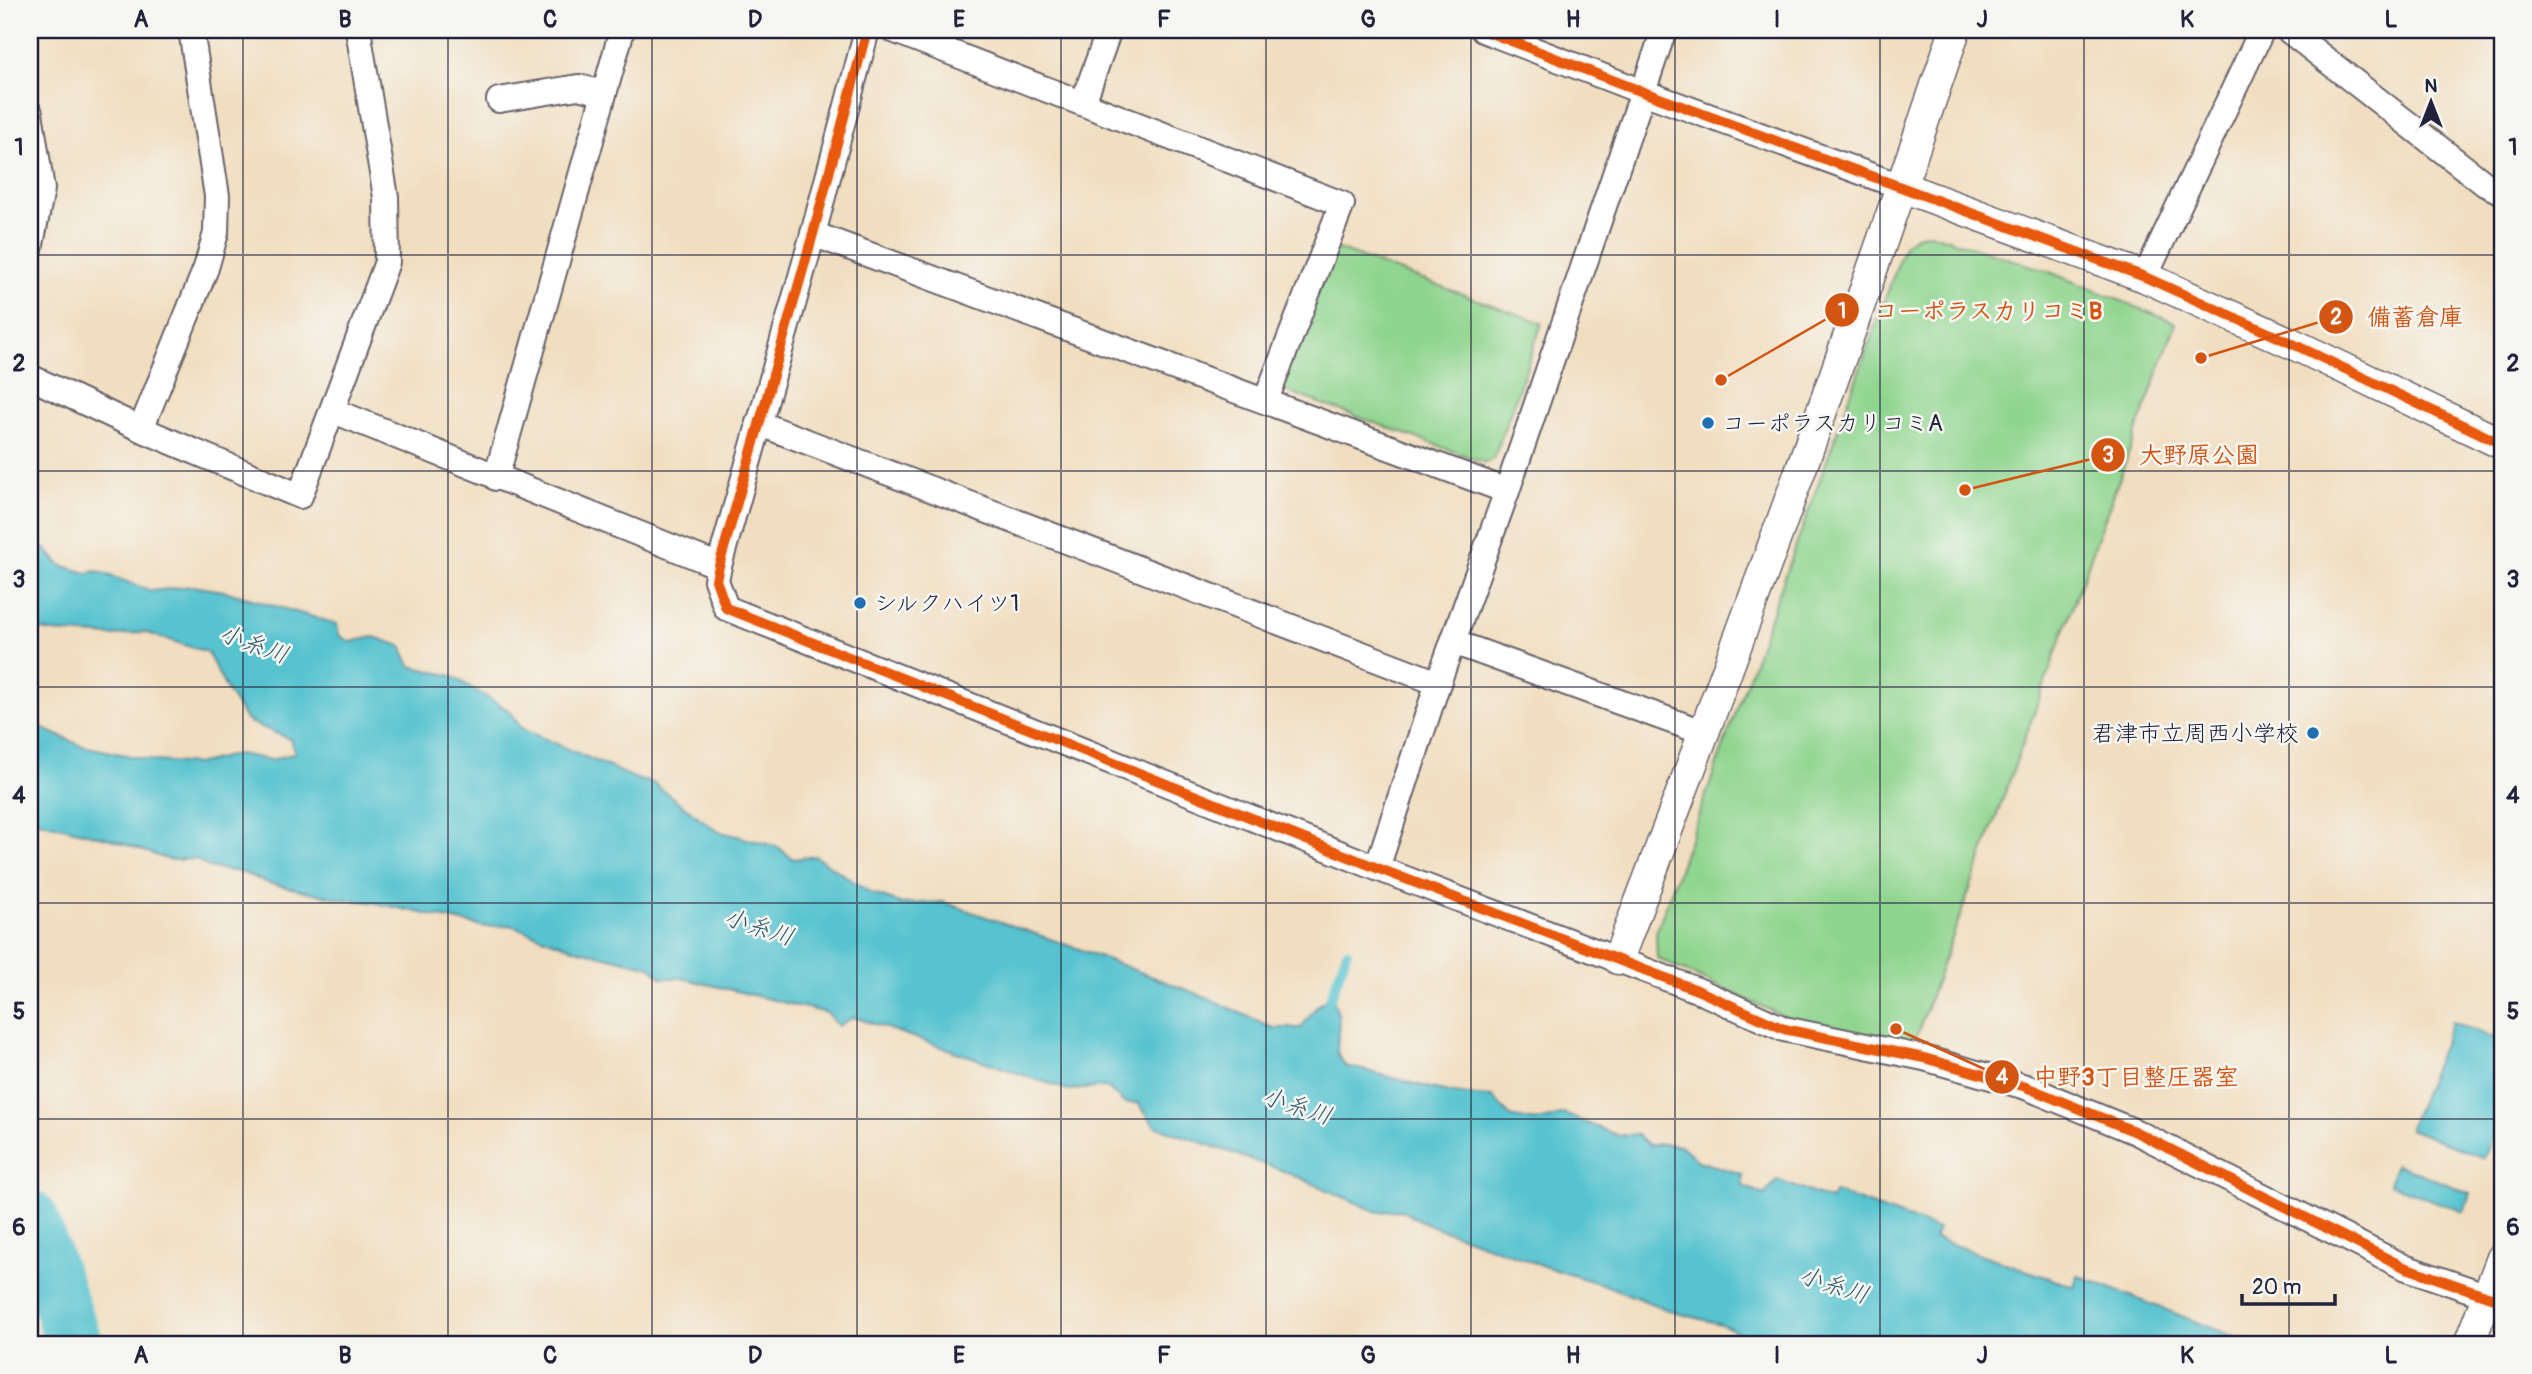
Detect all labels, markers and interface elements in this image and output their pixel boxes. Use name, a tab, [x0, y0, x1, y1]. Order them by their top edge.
text: A	[134, 5, 149, 34]
text: B	[338, 5, 352, 34]
text: C	[543, 5, 557, 34]
text: D	[748, 5, 762, 34]
text: E	[953, 5, 965, 34]
text: F	[1157, 5, 1171, 34]
text: G	[1360, 5, 1376, 34]
text: H	[1566, 5, 1580, 34]
text: I	[1774, 5, 1780, 34]
text: J	[1976, 5, 1988, 34]
text: K	[2180, 5, 2194, 34]
text: L	[2385, 5, 2398, 34]
north arrow	[2396, 66, 2466, 136]
text: N	[2425, 74, 2438, 98]
text: 1	[15, 133, 24, 162]
text: 1	[2509, 133, 2518, 162]
callout: コーポラスカリコミB	[1824, 288, 2117, 333]
callout: 備蓄倉庫	[2318, 294, 2477, 339]
text: コーポラスカリコミB	[1874, 297, 2102, 326]
text: 1	[1838, 298, 1846, 325]
text: 備蓄倉庫	[2367, 303, 2463, 332]
text: 2	[2330, 304, 2342, 331]
text: 2	[13, 349, 26, 378]
text: 2	[2507, 349, 2520, 378]
place label: コーポラスカリコミA	[1722, 409, 1943, 438]
marker: コーポラスカリコミA	[1700, 415, 1716, 431]
callout: 大野原公園	[2090, 432, 2273, 477]
text: 大野原公園	[2139, 441, 2259, 470]
text: 3	[2102, 442, 2114, 469]
text: 3	[13, 565, 25, 594]
text: 3	[2507, 565, 2519, 594]
place label: シルクハイツ1	[874, 589, 1019, 618]
marker: シルクハイツ1	[852, 595, 868, 611]
water label: 小糸川	[215, 619, 293, 670]
place label: 君津市立周西小学校	[2092, 719, 2299, 748]
marker: 君津市立周西小学校	[2305, 725, 2321, 741]
text: 4	[12, 781, 26, 810]
text: 4	[2506, 781, 2520, 810]
water label: 小糸川	[720, 903, 798, 952]
text: 5	[13, 997, 25, 1026]
text: 5	[2507, 997, 2519, 1026]
callout: 中野3丁目整圧器室	[1984, 1054, 2252, 1099]
text: 中野3丁目整圧器室	[2033, 1063, 2239, 1092]
text: 4	[1996, 1064, 2009, 1091]
water label: 小糸川	[1258, 1082, 1336, 1131]
text: 6	[12, 1213, 26, 1242]
text: 6	[2506, 1213, 2520, 1242]
water label: 小糸川	[1795, 1261, 1873, 1310]
scale bar	[2242, 1262, 2334, 1306]
text: 20 m	[2252, 1274, 2301, 1301]
text: A	[134, 1341, 149, 1370]
text: B	[338, 1341, 352, 1370]
text: C	[543, 1341, 557, 1370]
text: D	[748, 1341, 762, 1370]
text: E	[953, 1341, 965, 1370]
text: F	[1157, 1341, 1171, 1370]
text: G	[1360, 1341, 1376, 1370]
text: H	[1566, 1341, 1580, 1370]
text: I	[1774, 1341, 1780, 1370]
text: J	[1976, 1341, 1988, 1370]
text: K	[2180, 1341, 2194, 1370]
text: L	[2385, 1341, 2398, 1370]

